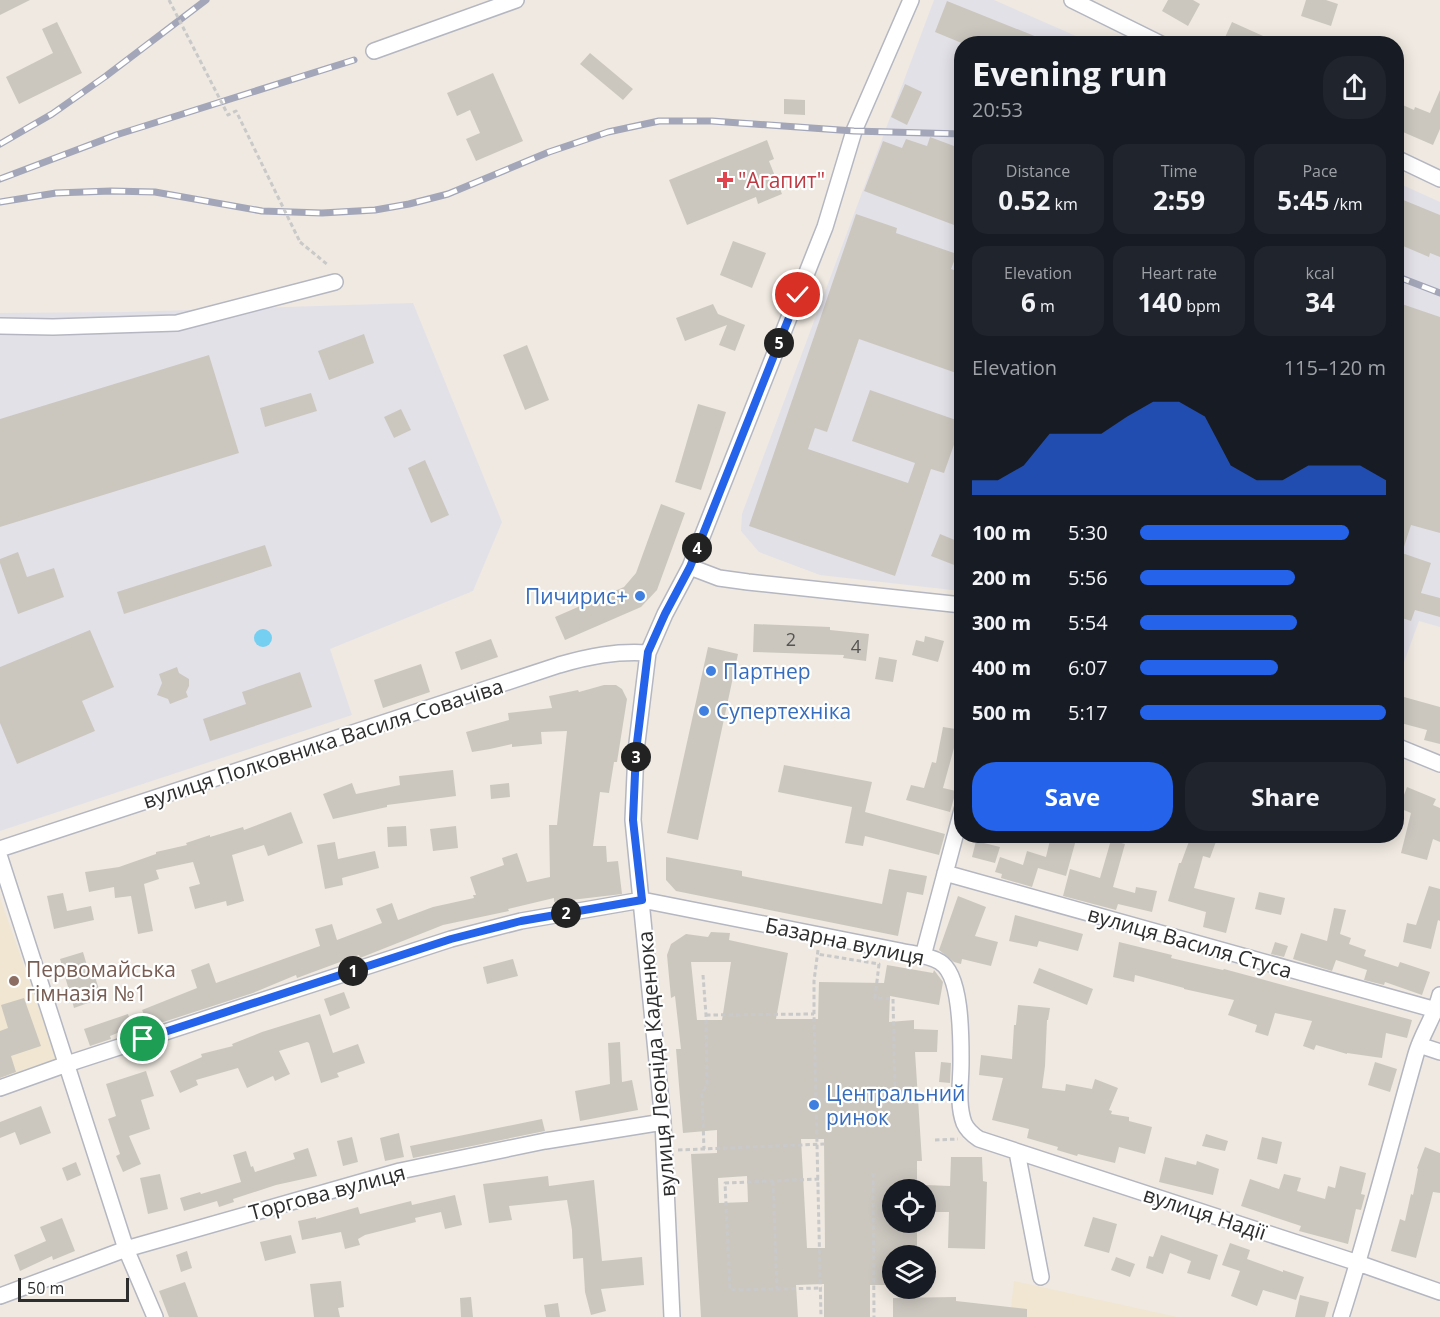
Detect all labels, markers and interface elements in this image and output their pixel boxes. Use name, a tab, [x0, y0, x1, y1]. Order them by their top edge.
text: Evening run	[972, 51, 1168, 96]
button: share	[1323, 56, 1386, 119]
text: 20:53	[972, 96, 1023, 123]
text: Distance	[1006, 160, 1070, 182]
text: Time	[1161, 160, 1197, 182]
text: Pace	[1302, 160, 1338, 182]
place label: "Агапит"	[738, 166, 825, 194]
marker: "Агапит"	[716, 171, 734, 189]
text: 0.52	[998, 182, 1050, 218]
text: 2:59	[1153, 182, 1205, 218]
text: 5:45	[1277, 182, 1329, 218]
text: km	[1050, 193, 1078, 215]
text: /km	[1329, 193, 1363, 215]
text: Elevation	[1004, 262, 1072, 284]
text: Heart rate	[1141, 262, 1217, 284]
text: kcal	[1306, 262, 1335, 284]
pin	[772, 269, 823, 320]
icon: check	[781, 278, 814, 311]
text: 6	[1021, 284, 1036, 320]
text: 140	[1137, 284, 1182, 320]
text: 34	[1305, 284, 1335, 320]
text: m	[1036, 295, 1055, 317]
text: bpm	[1182, 295, 1221, 317]
pin: 5	[764, 328, 794, 358]
text: 5	[774, 332, 784, 354]
text: Elevation	[972, 354, 1057, 381]
text: 115–120 m	[1284, 354, 1386, 381]
text: 100 m	[972, 519, 1031, 546]
text: 5:30	[1068, 519, 1108, 546]
pin: 4	[682, 533, 712, 563]
text: 4	[692, 537, 702, 559]
text: 200 m	[972, 564, 1031, 591]
text: 5:56	[1068, 564, 1108, 591]
place label: Пичирис+	[525, 582, 628, 610]
marker: Пичирис+	[633, 589, 647, 603]
text: 300 m	[972, 609, 1031, 636]
text: 5:54	[1068, 609, 1108, 636]
house number: 2	[786, 627, 796, 651]
house number: 4	[851, 634, 861, 658]
text: 400 m	[972, 654, 1031, 681]
text: 6:07	[1068, 654, 1108, 681]
place label: Партнер	[723, 657, 811, 685]
marker: Партнер	[704, 664, 718, 678]
street label: вулиця Полковника Василя Совачіва	[139, 671, 507, 815]
place label: Супертехніка	[716, 697, 851, 725]
text: 500 m	[972, 699, 1031, 726]
text: 5:17	[1068, 699, 1108, 726]
marker: Супертехніка	[697, 704, 711, 718]
pin: 3	[621, 742, 651, 772]
text: 3	[631, 746, 641, 768]
button: Save	[972, 762, 1173, 831]
button: Share	[1185, 762, 1386, 831]
pin: 2	[551, 898, 581, 928]
street label: вулиця Василя Стуса	[1085, 899, 1295, 985]
text: 2	[561, 902, 571, 924]
street label: Базарна вулиця	[763, 910, 927, 972]
street label: вулиця Леоніда Каденюка	[630, 930, 682, 1198]
place label: Первомайська гімназія №1	[26, 955, 176, 1007]
pin: 1	[338, 956, 368, 986]
text: 1	[348, 960, 358, 982]
marker: Первомайська гімназія №1	[7, 974, 21, 988]
pin	[117, 1013, 168, 1064]
icon: arrive	[126, 1022, 159, 1055]
place label: Центральний ринок	[826, 1079, 965, 1131]
marker: Центральний ринок	[807, 1098, 821, 1112]
street label: Торгова вулиця	[246, 1158, 408, 1226]
map controls	[882, 1179, 936, 1299]
button: locate	[882, 1179, 936, 1233]
street label: вулиця Надії	[1140, 1180, 1271, 1246]
button: layers	[882, 1245, 936, 1299]
scale bar	[18, 1275, 129, 1302]
text: 50 m	[27, 1277, 64, 1299]

